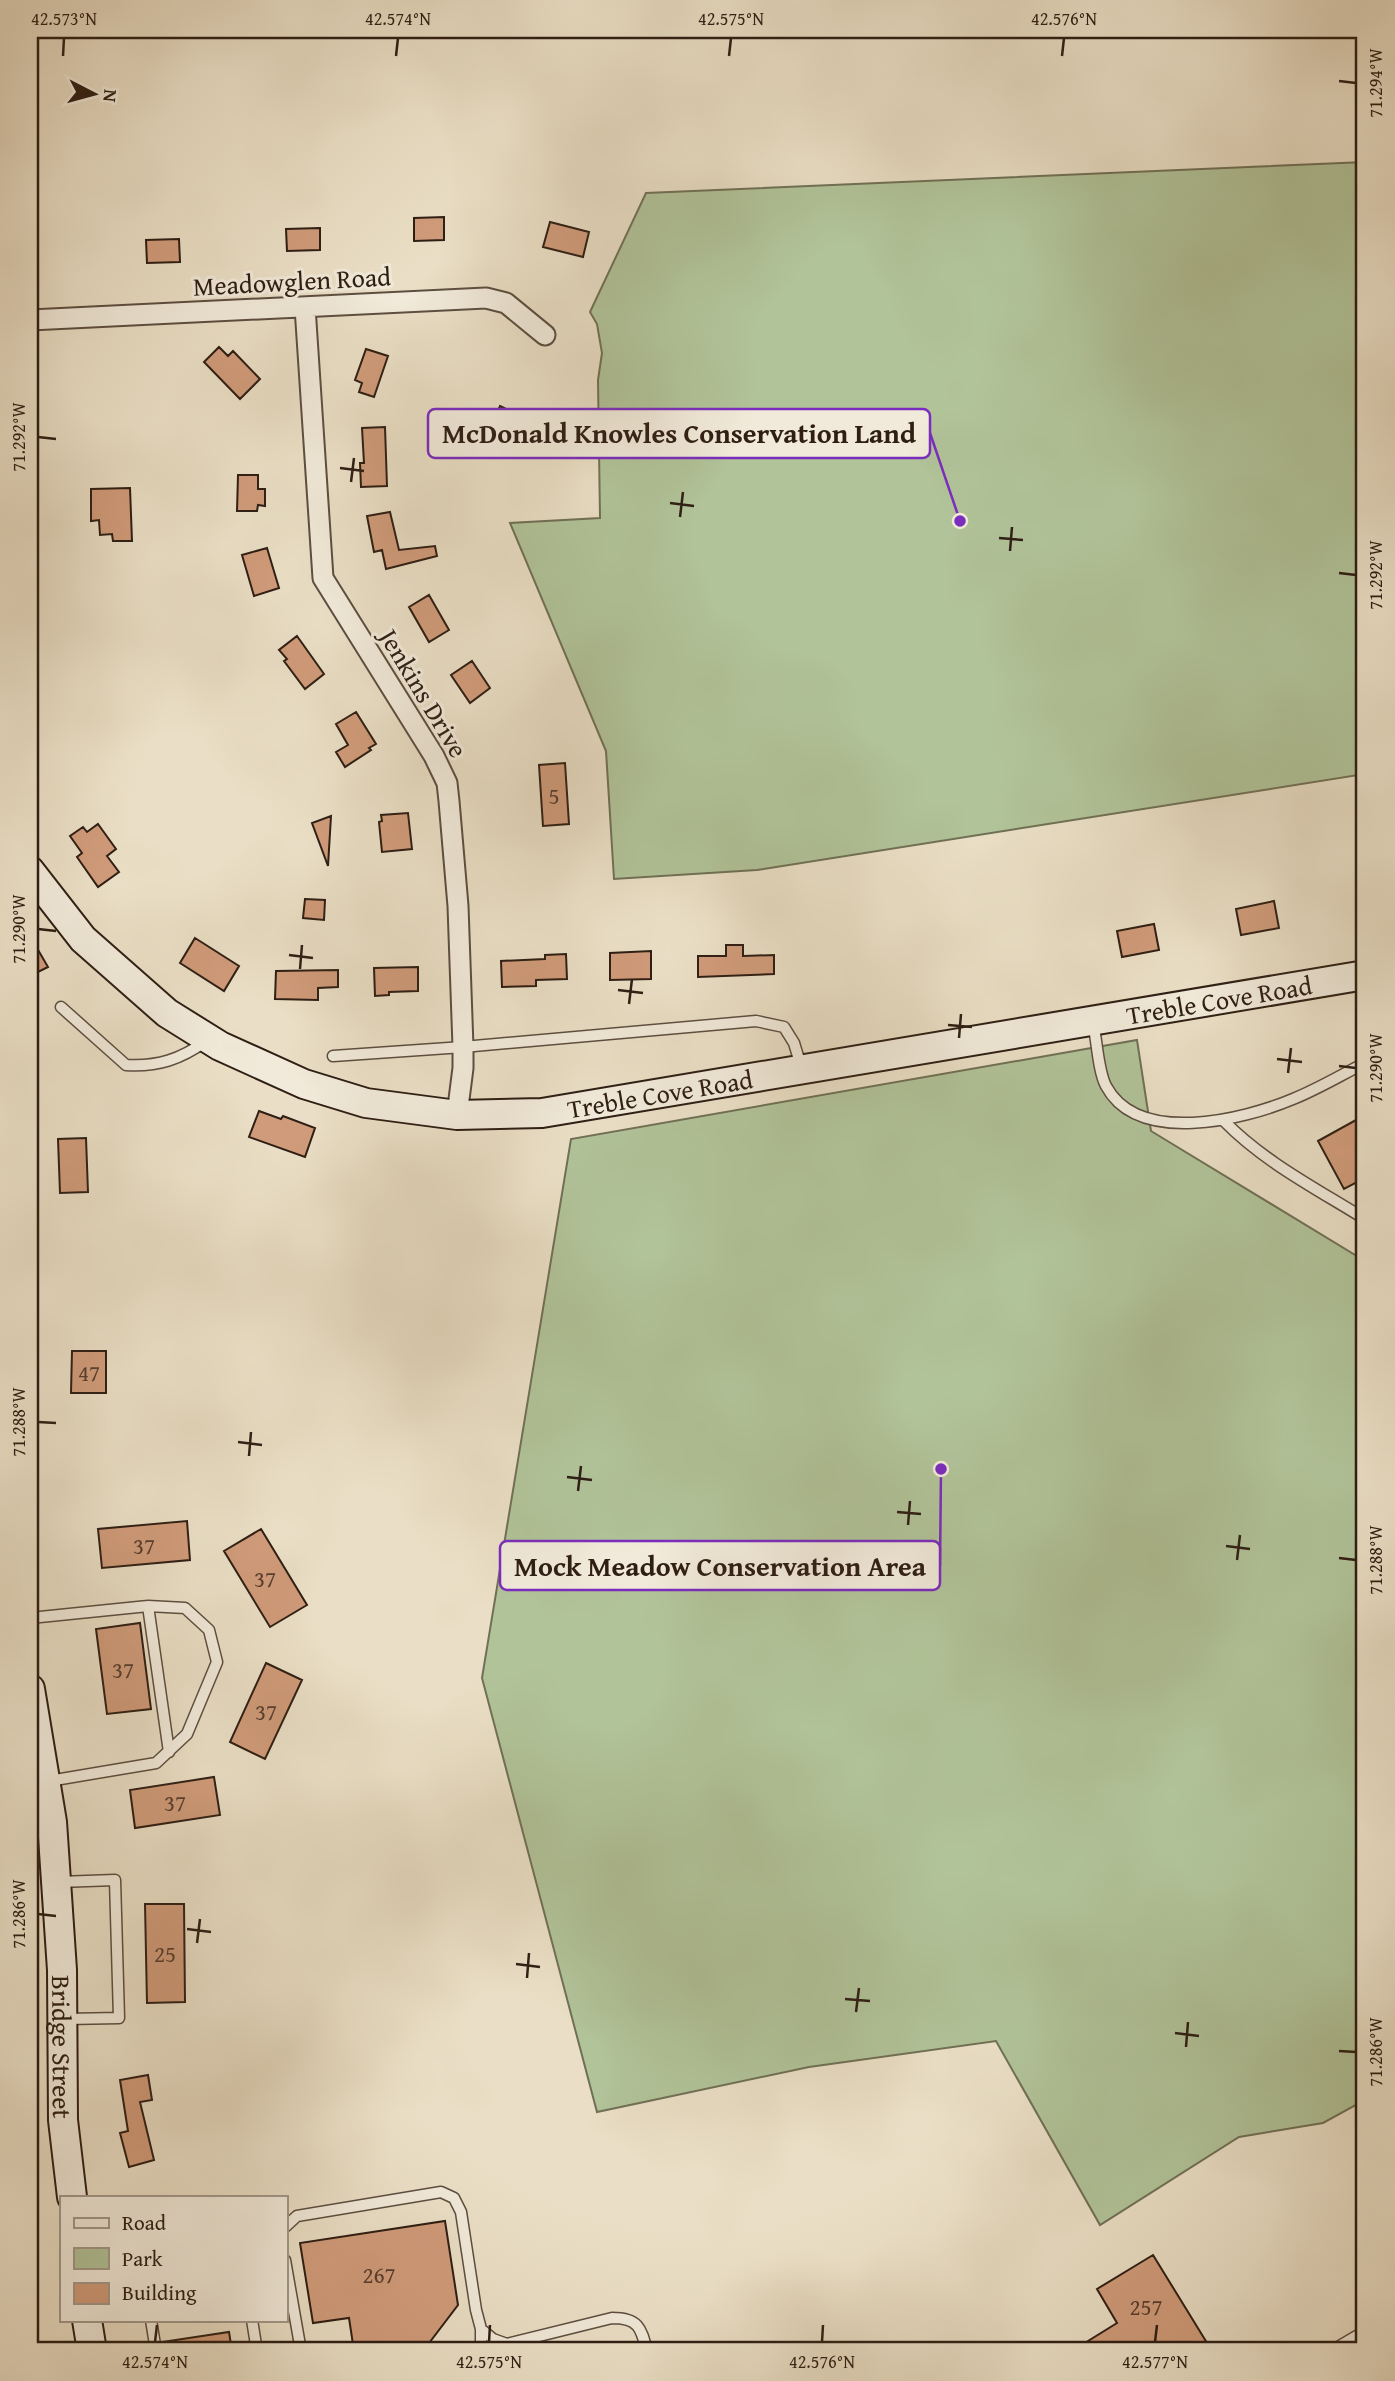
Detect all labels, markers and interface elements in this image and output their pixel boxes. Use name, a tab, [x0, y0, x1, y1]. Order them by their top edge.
text: 42.573°N	[31, 5, 97, 32]
text: 42.574°N	[365, 5, 431, 32]
text: 42.575°N	[698, 5, 764, 32]
text: 42.576°N	[1031, 5, 1097, 32]
text: 71.294°W	[1362, 48, 1389, 118]
north arrow	[60, 60, 130, 130]
text: N	[96, 88, 125, 104]
street label: Meadowglen Road	[192, 256, 392, 306]
text: 71.292°W	[5, 402, 32, 472]
callout: McDonald Knowles Conservation Land	[428, 409, 930, 458]
text: McDonald Knowles Conservation Land	[442, 412, 917, 453]
text: 71.292°W	[1362, 540, 1389, 610]
street label: Jenkins Drive	[369, 618, 478, 765]
house number: 5	[548, 779, 560, 812]
text: 71.290°W	[5, 894, 32, 964]
street label: Treble Cove Road	[1123, 965, 1315, 1034]
text: 71.290°W	[1362, 1033, 1389, 1103]
street label: Treble Cove Road	[564, 1058, 756, 1128]
house number: 47	[78, 1356, 100, 1389]
text: 71.288°W	[5, 1387, 32, 1457]
text: 71.288°W	[1362, 1525, 1389, 1595]
house number: 37	[133, 1529, 155, 1562]
callout: Mock Meadow Conservation Area	[500, 1541, 940, 1590]
text: Mock Meadow Conservation Area	[514, 1545, 927, 1586]
house number: 37	[254, 1562, 276, 1595]
house number: 37	[112, 1653, 134, 1686]
house number: 37	[255, 1695, 277, 1728]
house number: 37	[164, 1786, 186, 1819]
text: 71.286°W	[5, 1879, 32, 1949]
house number: 25	[154, 1937, 176, 1970]
street label: Bridge Street	[43, 1975, 82, 2119]
text: 71.286°W	[1362, 2017, 1389, 2087]
legend	[60, 2196, 287, 2322]
text: Road	[122, 2207, 167, 2238]
text: Park	[122, 2243, 163, 2274]
house number: 267	[362, 2258, 396, 2291]
text: Building	[122, 2277, 197, 2308]
house number: 257	[1129, 2290, 1163, 2323]
text: 42.574°N	[122, 2348, 188, 2375]
text: 42.575°N	[456, 2348, 522, 2375]
text: 42.576°N	[789, 2348, 855, 2375]
text: 42.577°N	[1122, 2348, 1188, 2375]

